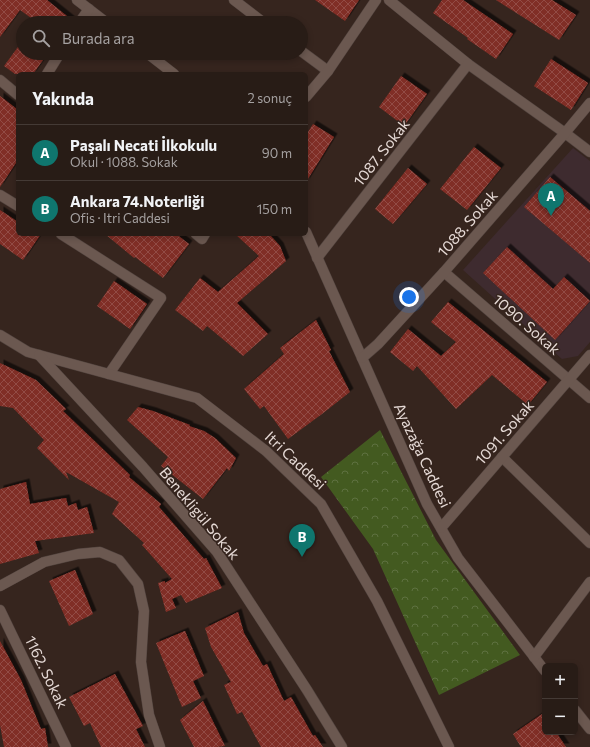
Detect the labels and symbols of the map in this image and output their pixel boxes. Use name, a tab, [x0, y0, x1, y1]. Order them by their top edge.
street label: 1087. Sokak	[349, 115, 413, 189]
pin: A	[538, 183, 564, 216]
street label: 1088. Sokak	[433, 186, 501, 260]
your location	[399, 287, 419, 307]
street label: 1090. Sokak	[490, 290, 564, 358]
street label: 1091. Sokak	[471, 396, 537, 468]
street label: Ayazağa Caddesi	[391, 400, 455, 510]
street label: Itri Caddesi	[262, 427, 330, 493]
street label: Benekligül Sokak	[156, 463, 244, 563]
pin: B	[289, 524, 315, 557]
street label: 1162. Sokak	[22, 633, 72, 711]

